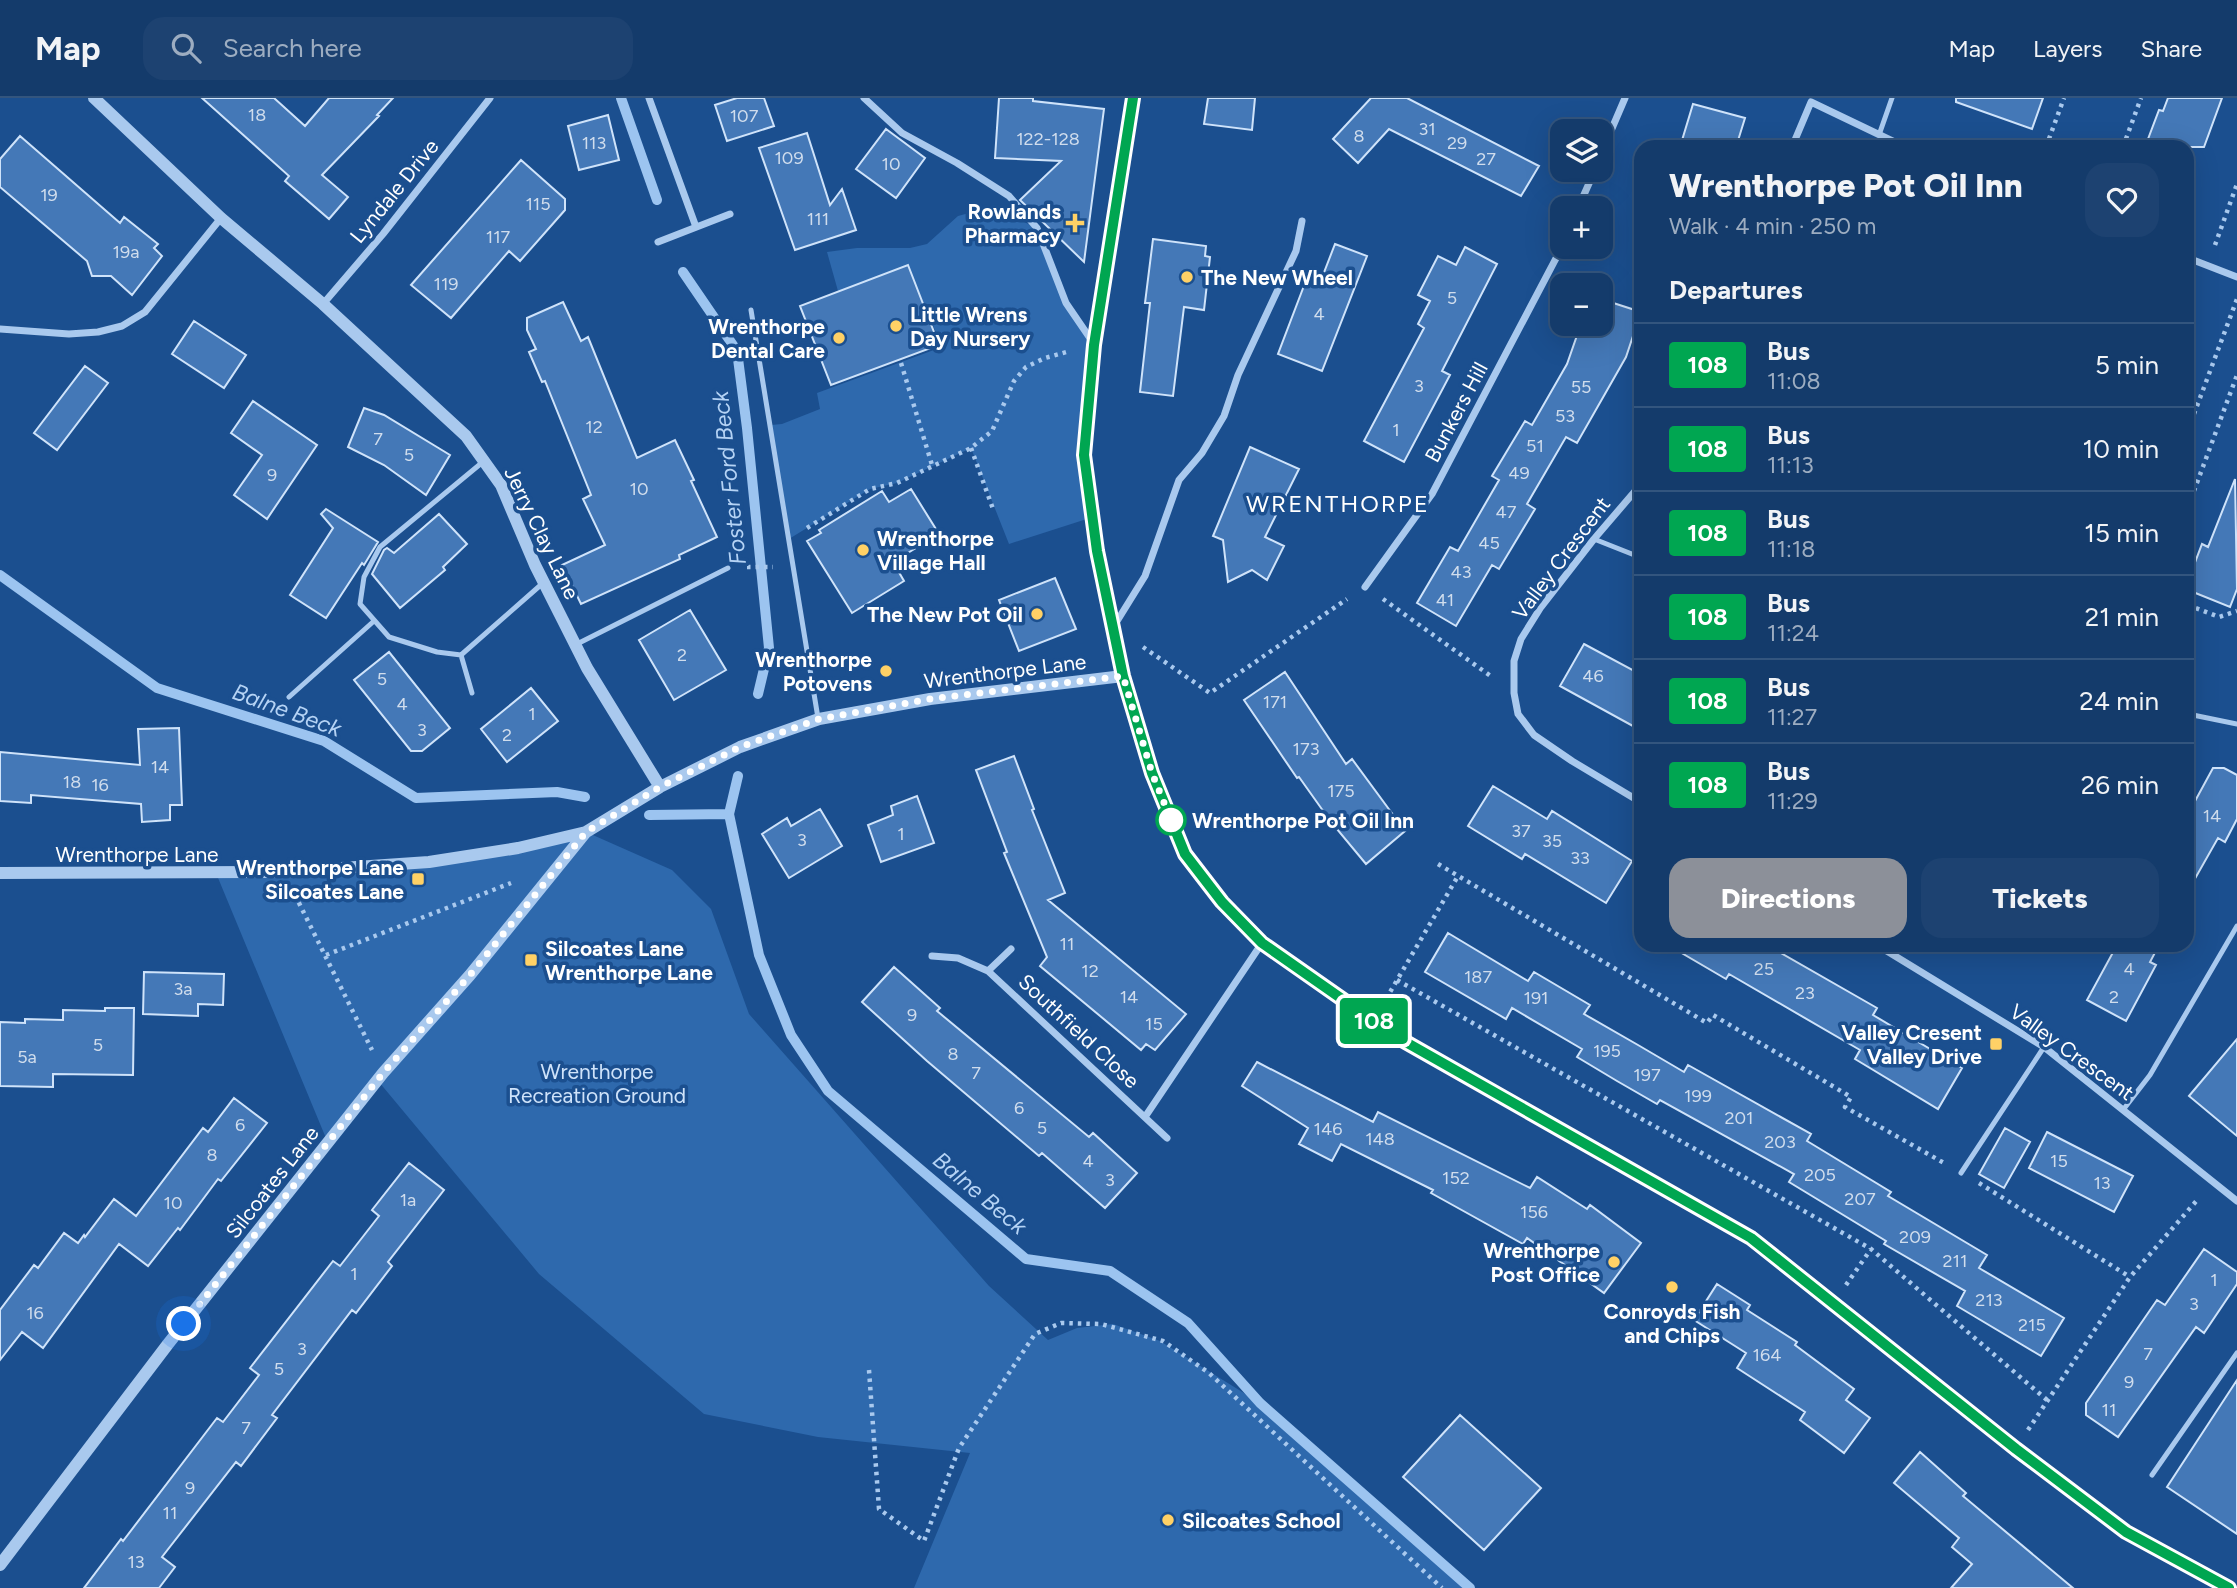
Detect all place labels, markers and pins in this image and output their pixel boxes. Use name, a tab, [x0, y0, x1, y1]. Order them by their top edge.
place label: Rowlands Pharmacy	[965, 199, 1062, 248]
marker: Rowlands Pharmacy	[1067, 215, 1083, 231]
place label: The New Wheel	[1201, 265, 1353, 290]
marker: The New Wheel	[1179, 269, 1195, 285]
place label: Little Wrens Day Nursery	[910, 302, 1031, 351]
place label: Wrenthorpe Dental Care	[708, 314, 825, 363]
marker: Little Wrens Day Nursery	[888, 318, 904, 334]
marker: Wrenthorpe Dental Care	[831, 330, 847, 346]
place label: Wrenthorpe Village Hall	[877, 526, 994, 575]
marker: Wrenthorpe Village Hall	[855, 542, 871, 558]
place label: The New Pot Oil	[867, 602, 1023, 627]
marker: The New Pot Oil	[1029, 606, 1045, 622]
place label: Wrenthorpe Potovens	[755, 647, 872, 696]
marker: Wrenthorpe Potovens	[878, 663, 894, 679]
marker: Wrenthorpe Pot Oil Inn	[1156, 805, 1186, 835]
place label: Wrenthorpe Pot Oil Inn	[1192, 808, 1414, 833]
place label: Wrenthorpe Lane Silcoates Lane	[236, 855, 404, 904]
marker: Wrenthorpe Lane Silcoates Lane	[410, 871, 426, 887]
place label: Silcoates Lane Wrenthorpe Lane	[545, 936, 713, 985]
marker: Silcoates Lane Wrenthorpe Lane	[523, 952, 539, 968]
place label: Valley Cresent Valley Drive	[1841, 1020, 1982, 1069]
marker: Valley Cresent Valley Drive	[1988, 1036, 2004, 1052]
place label: Wrenthorpe Post Office	[1483, 1238, 1600, 1287]
marker: Wrenthorpe Post Office	[1606, 1254, 1622, 1270]
marker: Conroyds Fish and Chips	[1664, 1279, 1680, 1295]
place label: Conroyds Fish and Chips	[1604, 1299, 1740, 1348]
place label: Silcoates School	[1182, 1508, 1341, 1533]
marker: Silcoates School	[1160, 1512, 1176, 1528]

